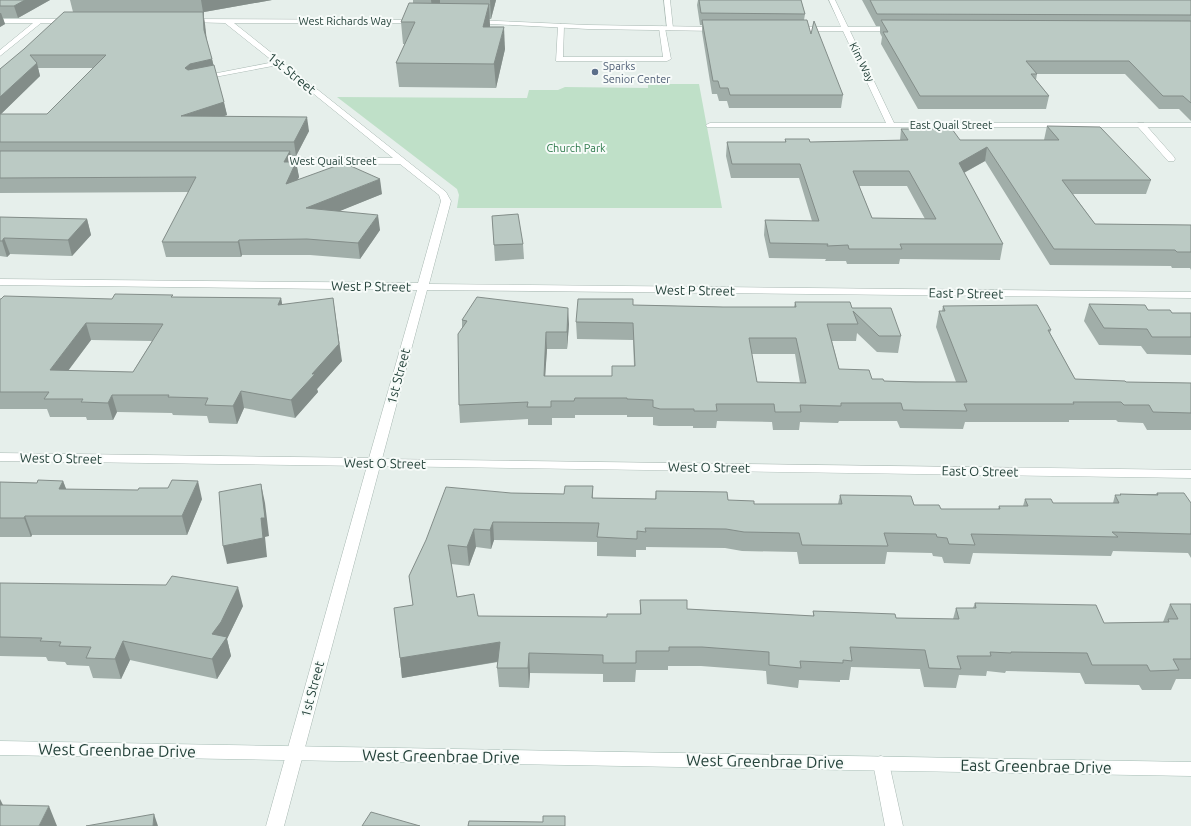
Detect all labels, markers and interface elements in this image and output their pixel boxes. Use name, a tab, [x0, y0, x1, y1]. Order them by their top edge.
street label: West Richards Way	[298, 15, 392, 27]
street label: Kim Way	[847, 40, 877, 84]
street label: 1st Street	[265, 50, 319, 96]
place label: Sparks Senior Center	[603, 60, 671, 85]
marker: Sparks Senior Center	[590, 67, 600, 77]
street label: East Quail Street	[910, 119, 993, 131]
park label: Church Park	[546, 142, 606, 154]
street label: West Quail Street	[290, 155, 377, 167]
street label: West P Street	[331, 278, 411, 294]
street label: West P Street	[655, 282, 735, 298]
street label: East P Street	[929, 285, 1003, 301]
street label: 1st Street	[384, 346, 412, 406]
street label: West O Street	[20, 450, 102, 466]
street label: West O Street	[344, 455, 426, 471]
street label: West O Street	[668, 459, 750, 475]
street label: East O Street	[941, 463, 1019, 479]
street label: 1st Street	[298, 659, 326, 719]
street label: West Greenbrae Drive	[38, 740, 196, 760]
street label: West Greenbrae Drive	[362, 746, 520, 766]
street label: West Greenbrae Drive	[686, 751, 844, 771]
street label: East Greenbrae Drive	[960, 756, 1112, 776]

